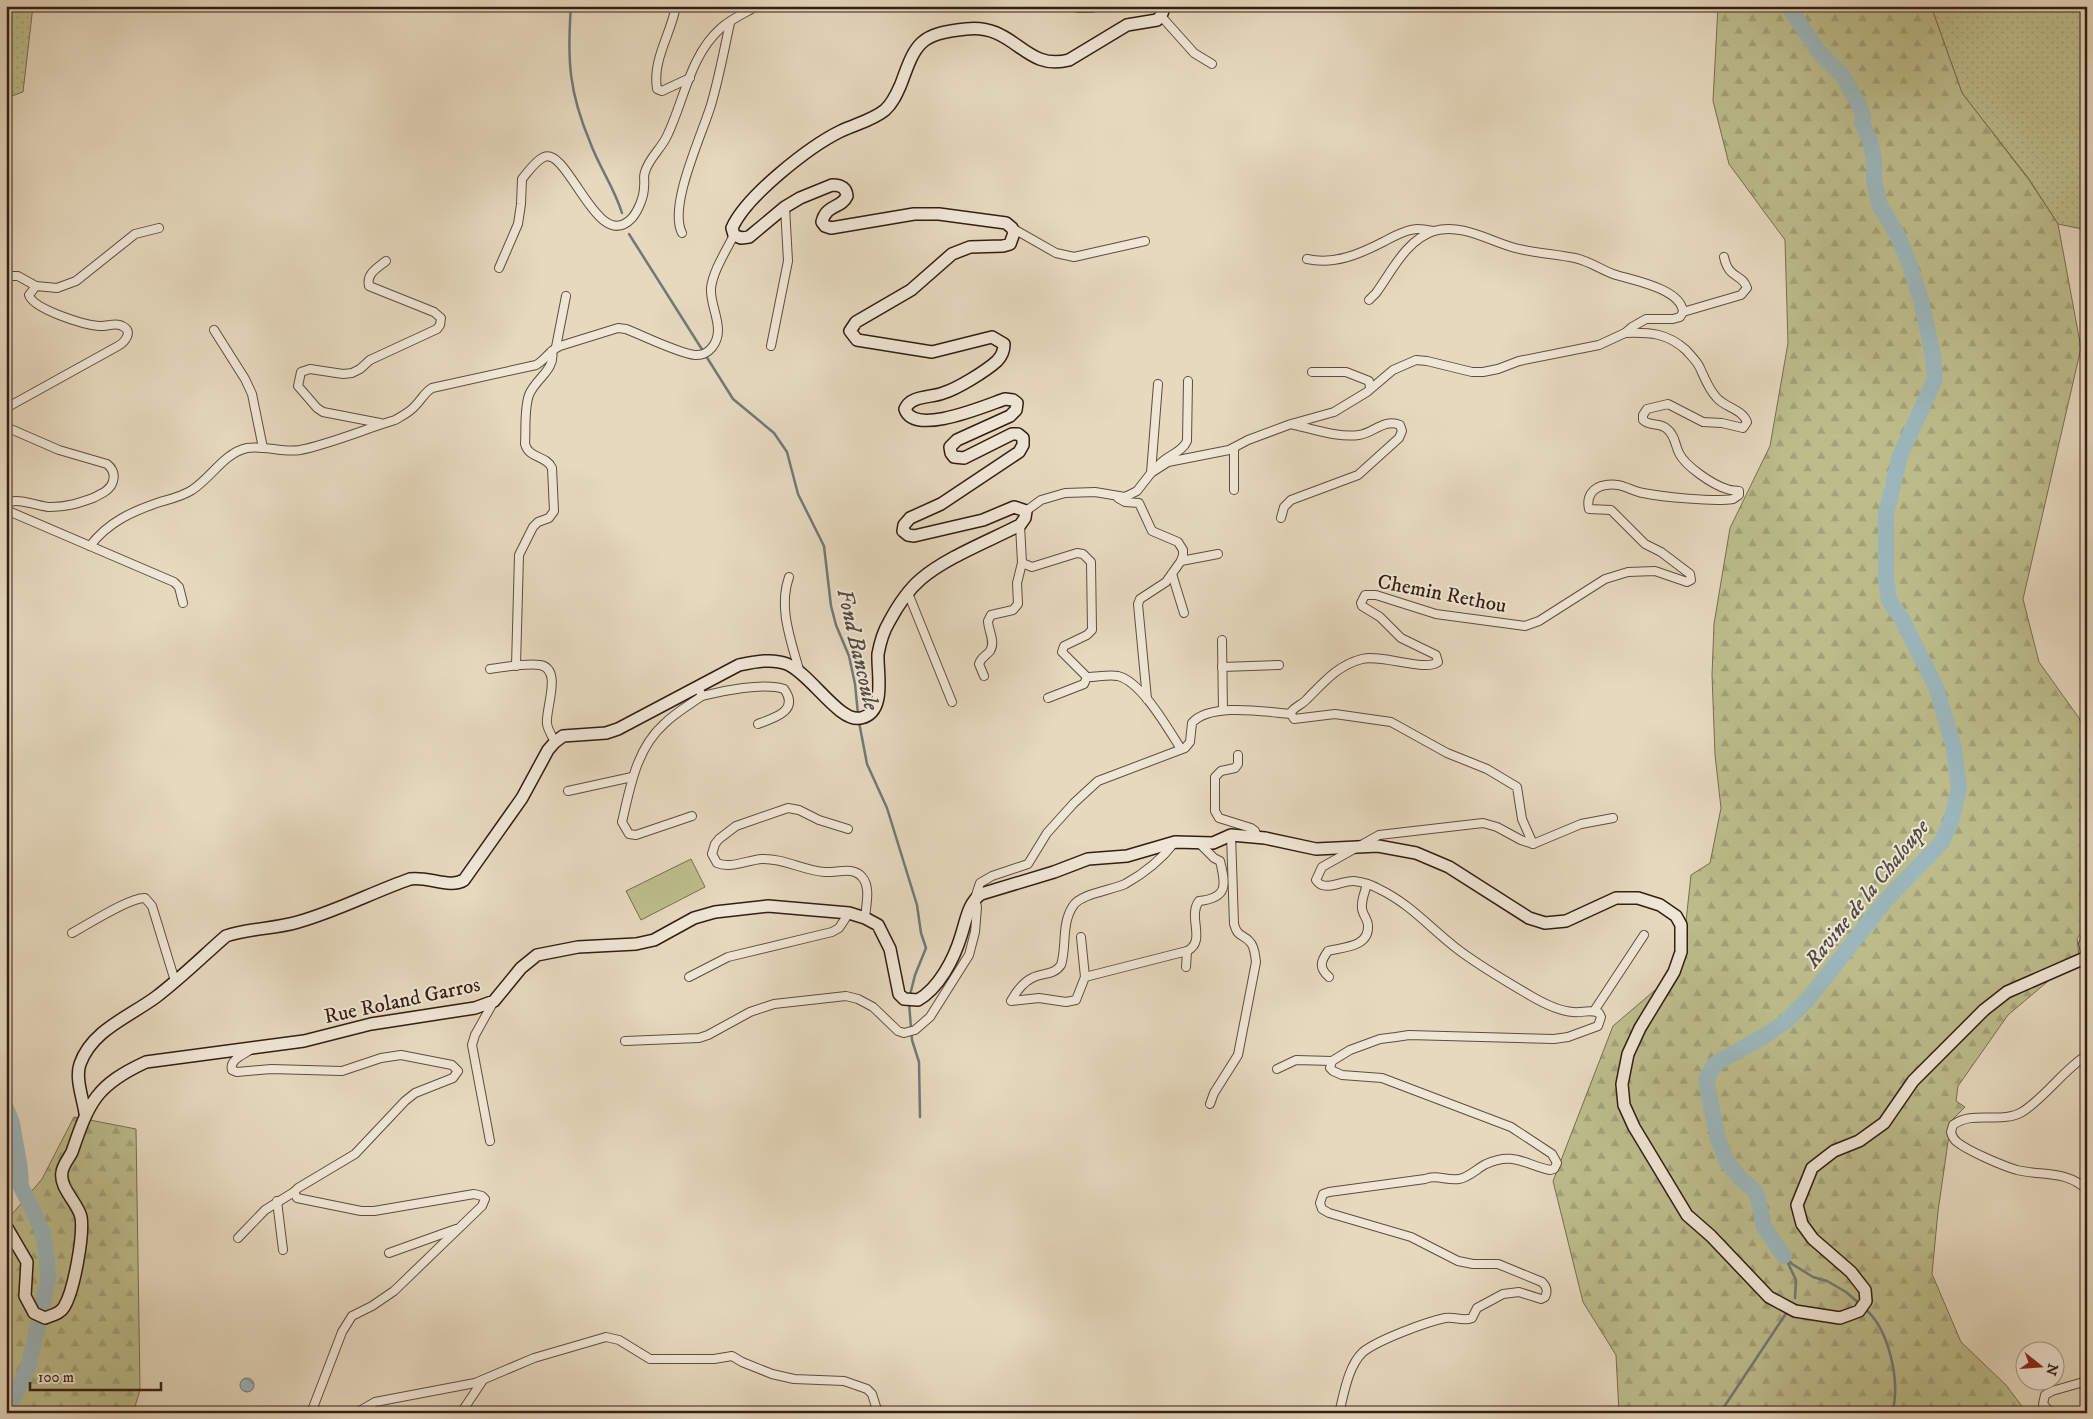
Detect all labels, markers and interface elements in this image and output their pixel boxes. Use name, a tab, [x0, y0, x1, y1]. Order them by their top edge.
street label: Chemin Rethou	[1375, 569, 1509, 619]
water label: Fond Bancoule	[830, 586, 885, 713]
water label: Ravine de la Chaloupe	[1799, 814, 1935, 974]
street label: Rue Roland Garros	[322, 972, 483, 1030]
north arrow	[2016, 1342, 2066, 1392]
scale bar	[30, 1359, 161, 1391]
text: N	[2041, 1361, 2062, 1378]
text: 100 m	[38, 1368, 74, 1387]

